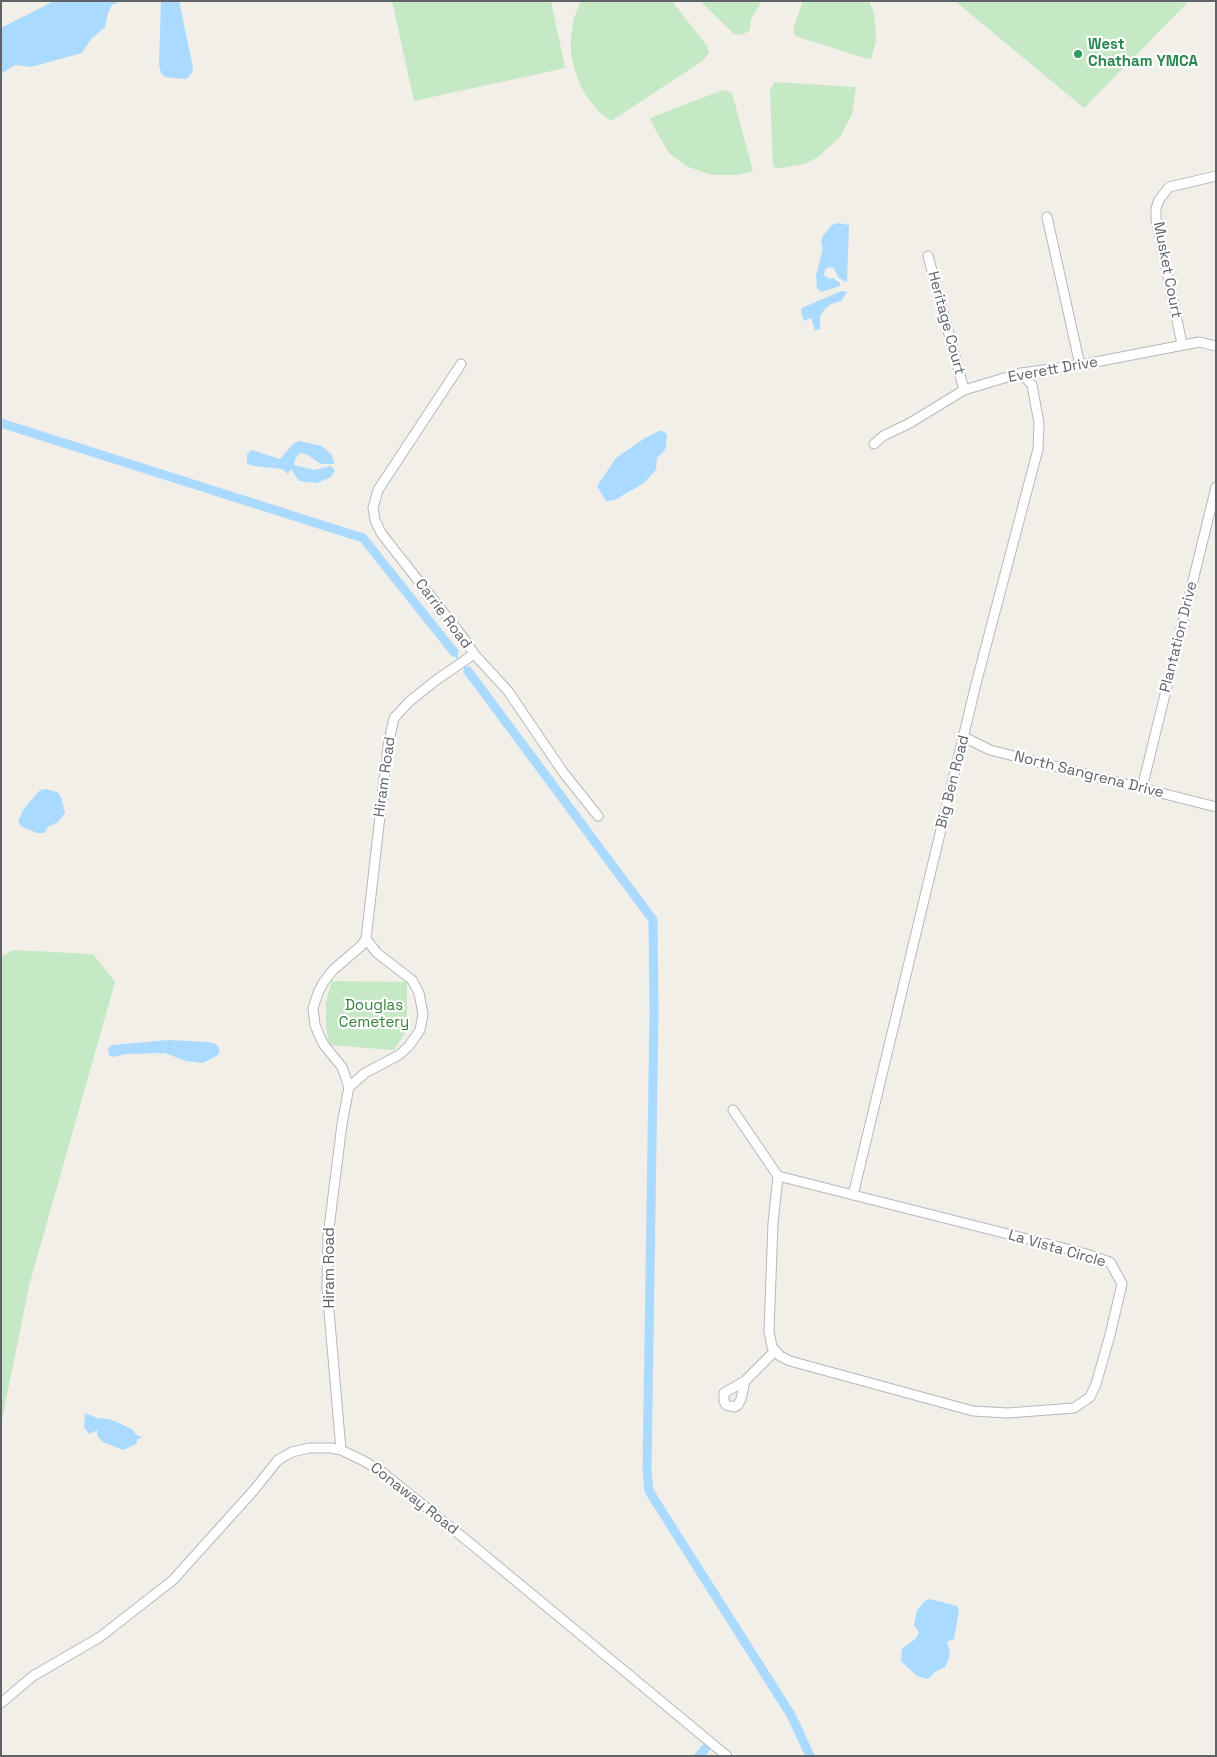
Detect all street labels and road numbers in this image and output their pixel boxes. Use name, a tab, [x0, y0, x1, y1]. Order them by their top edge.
street label: Musket Court	[1149, 220, 1185, 320]
street label: Heritage Court	[924, 269, 968, 377]
street label: Everett Drive	[1007, 353, 1099, 387]
street label: Carrie Road	[411, 576, 475, 652]
street label: Plantation Drive	[1156, 579, 1202, 695]
street label: Big Ben Road	[933, 733, 973, 831]
street label: Hiram Road	[370, 736, 400, 818]
street label: North Sangrena Drive	[1012, 748, 1166, 802]
street label: La Vista Circle	[1006, 1226, 1108, 1272]
street label: Hiram Road	[321, 1227, 339, 1309]
street label: Conaway Road	[366, 1459, 462, 1539]

